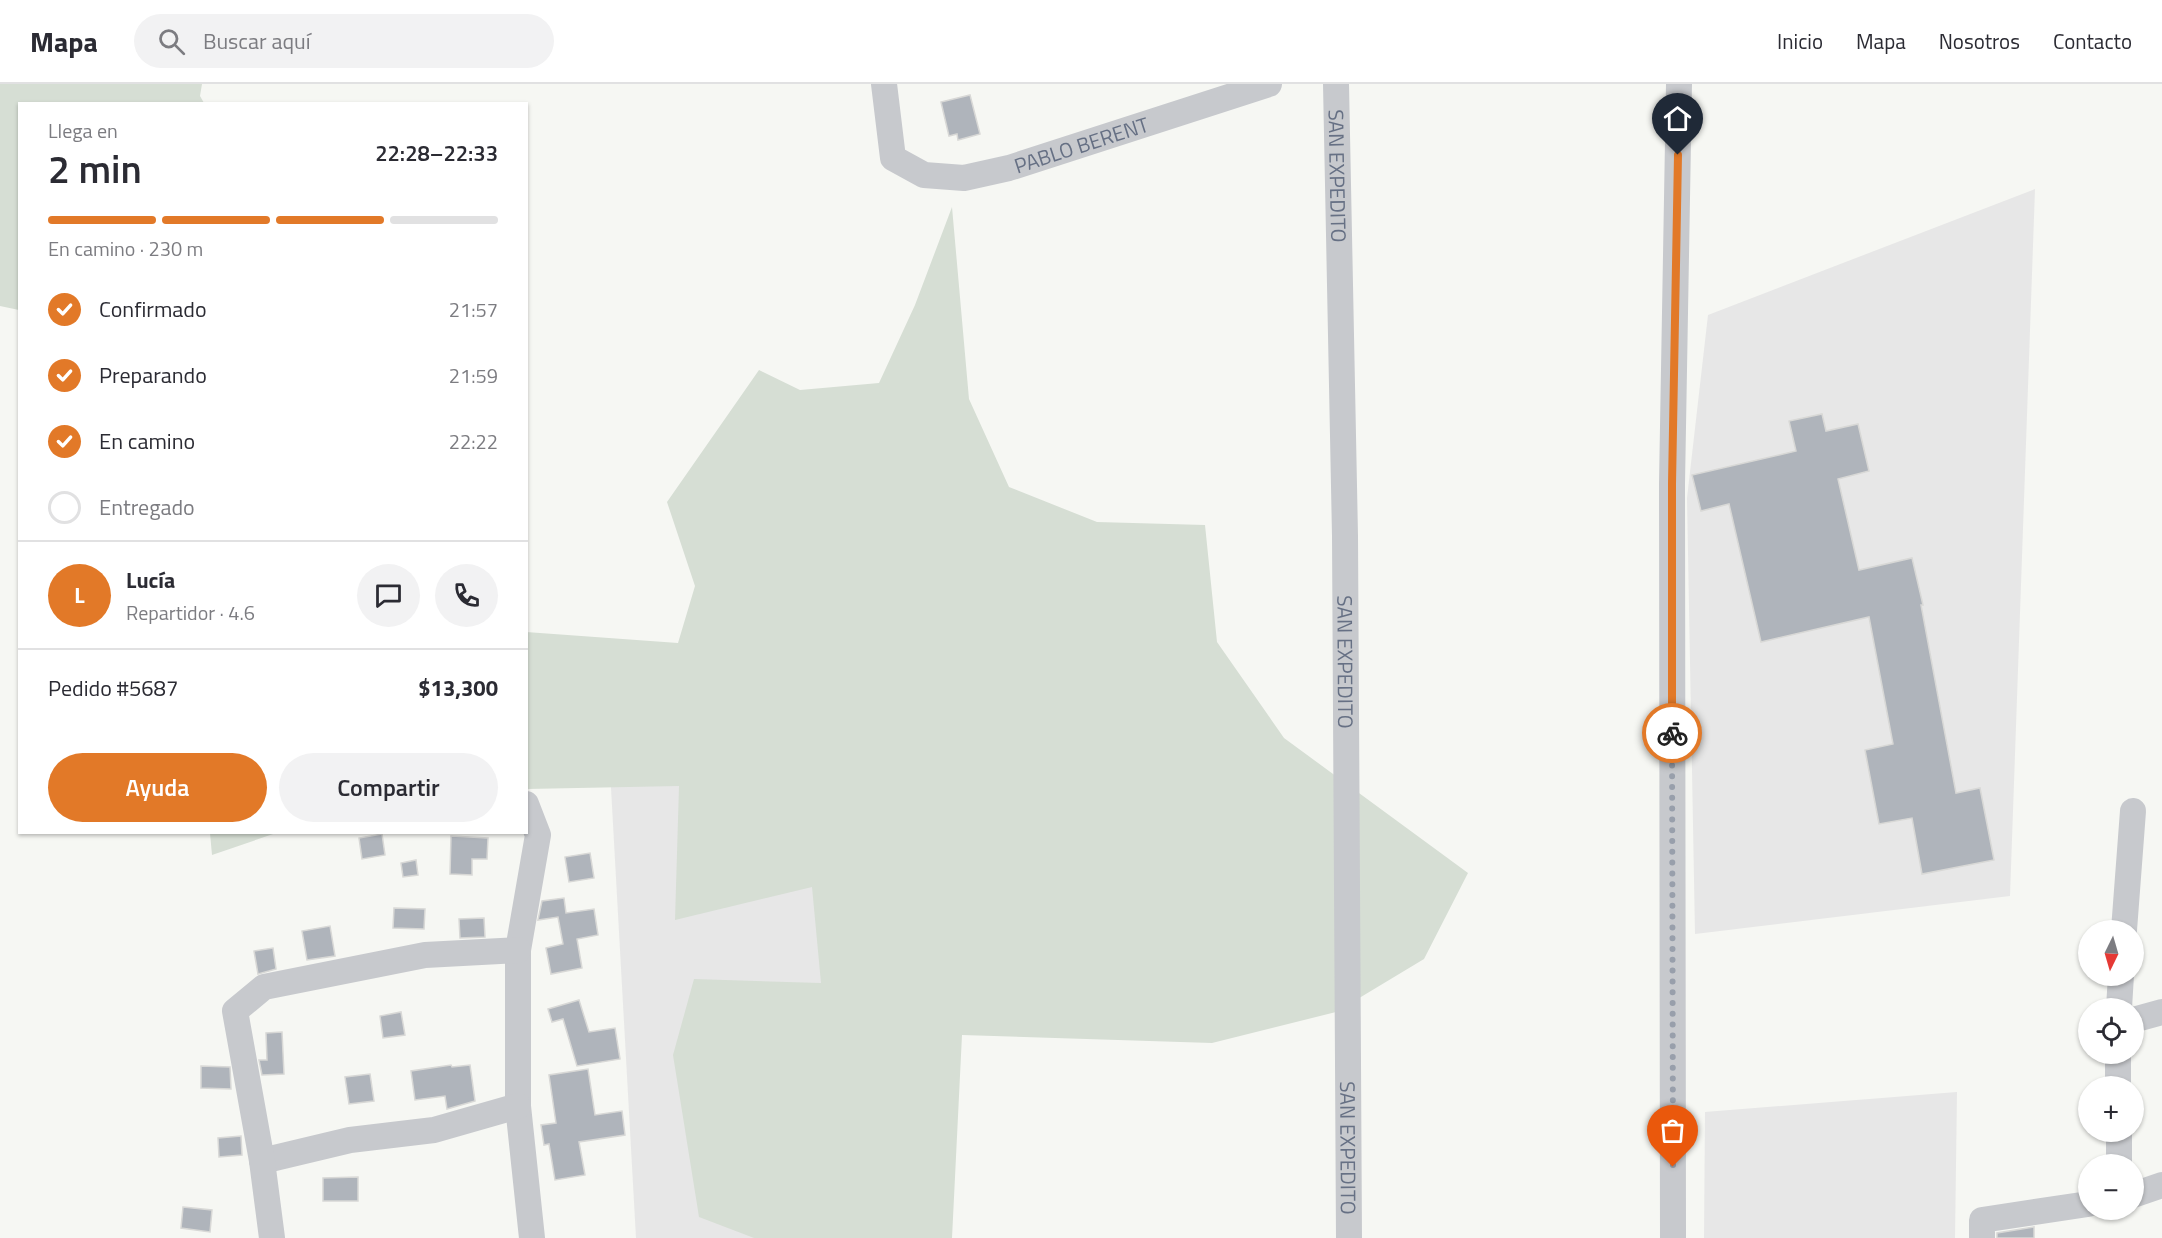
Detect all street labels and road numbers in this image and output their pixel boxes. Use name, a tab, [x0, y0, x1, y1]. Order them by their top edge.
street label: PABLO BERENT	[1010, 108, 1153, 181]
street label: SAN EXPEDITO	[1321, 109, 1355, 243]
street label: SAN EXPEDITO	[1329, 595, 1362, 729]
street label: SAN EXPEDITO	[1332, 1081, 1365, 1215]

